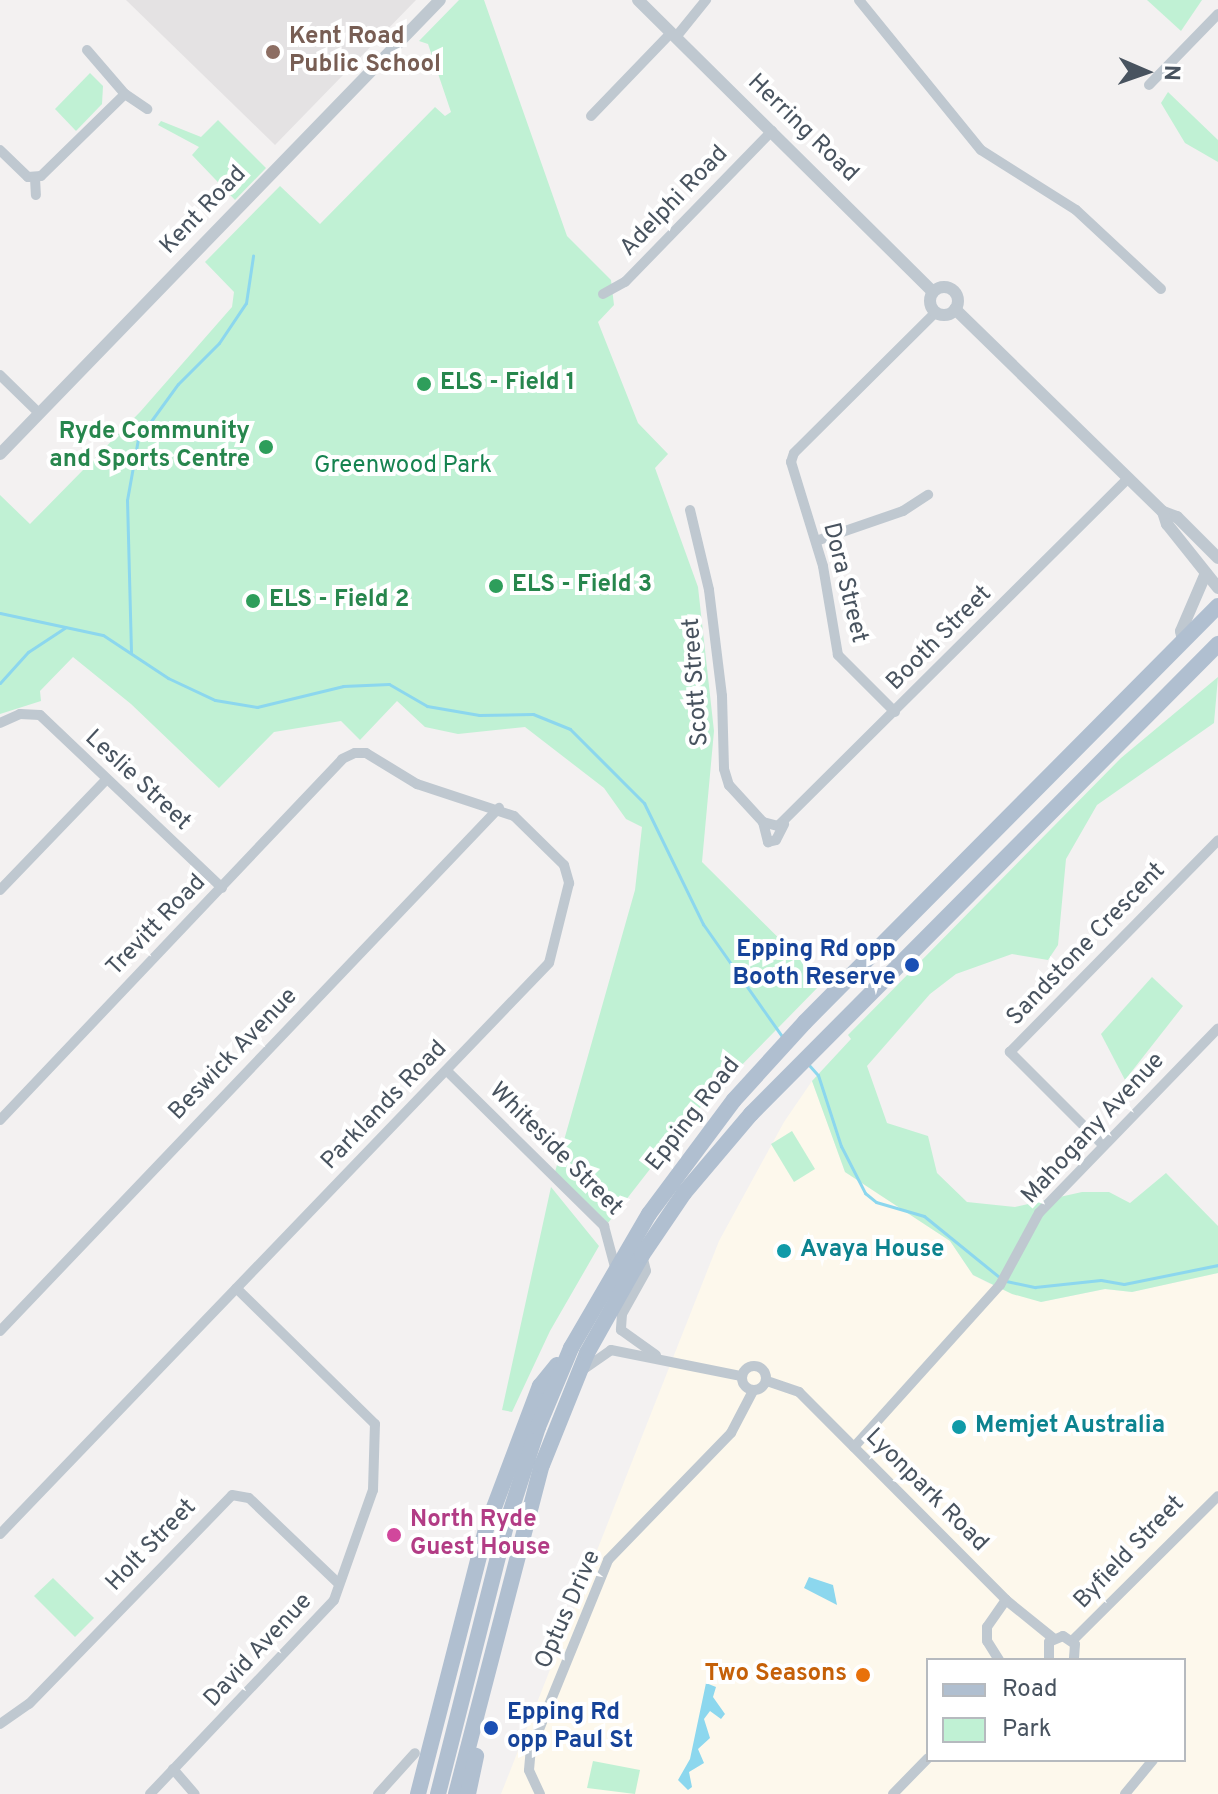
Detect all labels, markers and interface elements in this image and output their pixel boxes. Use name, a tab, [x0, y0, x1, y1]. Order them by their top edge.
place label: Kent Road Public School	[289, 24, 441, 80]
north arrow	[1106, 32, 1186, 112]
marker: Kent Road Public School	[264, 43, 282, 61]
text: N	[1157, 64, 1184, 81]
street label: Herring Road	[741, 69, 863, 189]
street label: Adelphi Road	[615, 141, 735, 263]
street label: Kent Road	[155, 161, 253, 261]
place label: ELS - Field 1	[440, 370, 575, 398]
marker: ELS - Field 1	[415, 375, 433, 393]
place label: Ryde Community and Sports Centre	[49, 419, 250, 475]
marker: Ryde Community and Sports Centre	[257, 438, 275, 456]
park label: Greenwood Park	[314, 453, 492, 481]
street label: Dora Street	[815, 520, 873, 646]
place label: ELS - Field 3	[512, 572, 652, 600]
marker: ELS - Field 3	[487, 577, 505, 595]
street label: Booth Street	[881, 580, 999, 698]
place label: ELS - Field 2	[269, 587, 409, 615]
marker: ELS - Field 2	[244, 592, 262, 610]
street label: Scott Street	[678, 617, 716, 747]
street label: Leslie Street	[78, 725, 196, 837]
street label: Sandstone Crescent	[1002, 857, 1172, 1033]
street label: Trevitt Road	[101, 869, 213, 983]
place label: Epping Rd opp Booth Reserve	[732, 937, 896, 993]
marker: Epping Rd opp Booth Reserve	[903, 956, 921, 974]
street label: Beswick Avenue	[163, 983, 305, 1127]
street label: Parklands Road	[316, 1035, 454, 1177]
street label: Mahogany Avenue	[1016, 1047, 1172, 1211]
street label: Epping Road	[641, 1053, 747, 1177]
street label: Whiteside Street	[482, 1077, 628, 1223]
place label: Avaya House	[800, 1237, 944, 1265]
marker: Avaya House	[775, 1242, 793, 1260]
place label: Memjet Australia	[975, 1413, 1166, 1441]
marker: Memjet Australia	[950, 1418, 968, 1436]
street label: Lyonpark Road	[858, 1423, 994, 1559]
street label: Byfield Street	[1069, 1490, 1191, 1616]
street label: Holt Street	[101, 1494, 203, 1598]
place label: North Ryde Guest House	[410, 1507, 550, 1563]
marker: North Ryde Guest House	[385, 1526, 403, 1544]
street label: Optus Drive	[530, 1546, 608, 1674]
street label: David Avenue	[199, 1588, 319, 1714]
legend	[926, 1658, 1186, 1762]
place label: Two Seasons	[704, 1661, 847, 1689]
marker: Two Seasons	[854, 1666, 872, 1684]
text: Road	[1002, 1675, 1058, 1705]
place label: Epping Rd opp Paul St	[507, 1700, 633, 1756]
text: Park	[1002, 1715, 1052, 1745]
marker: Epping Rd opp Paul St	[482, 1719, 500, 1737]

